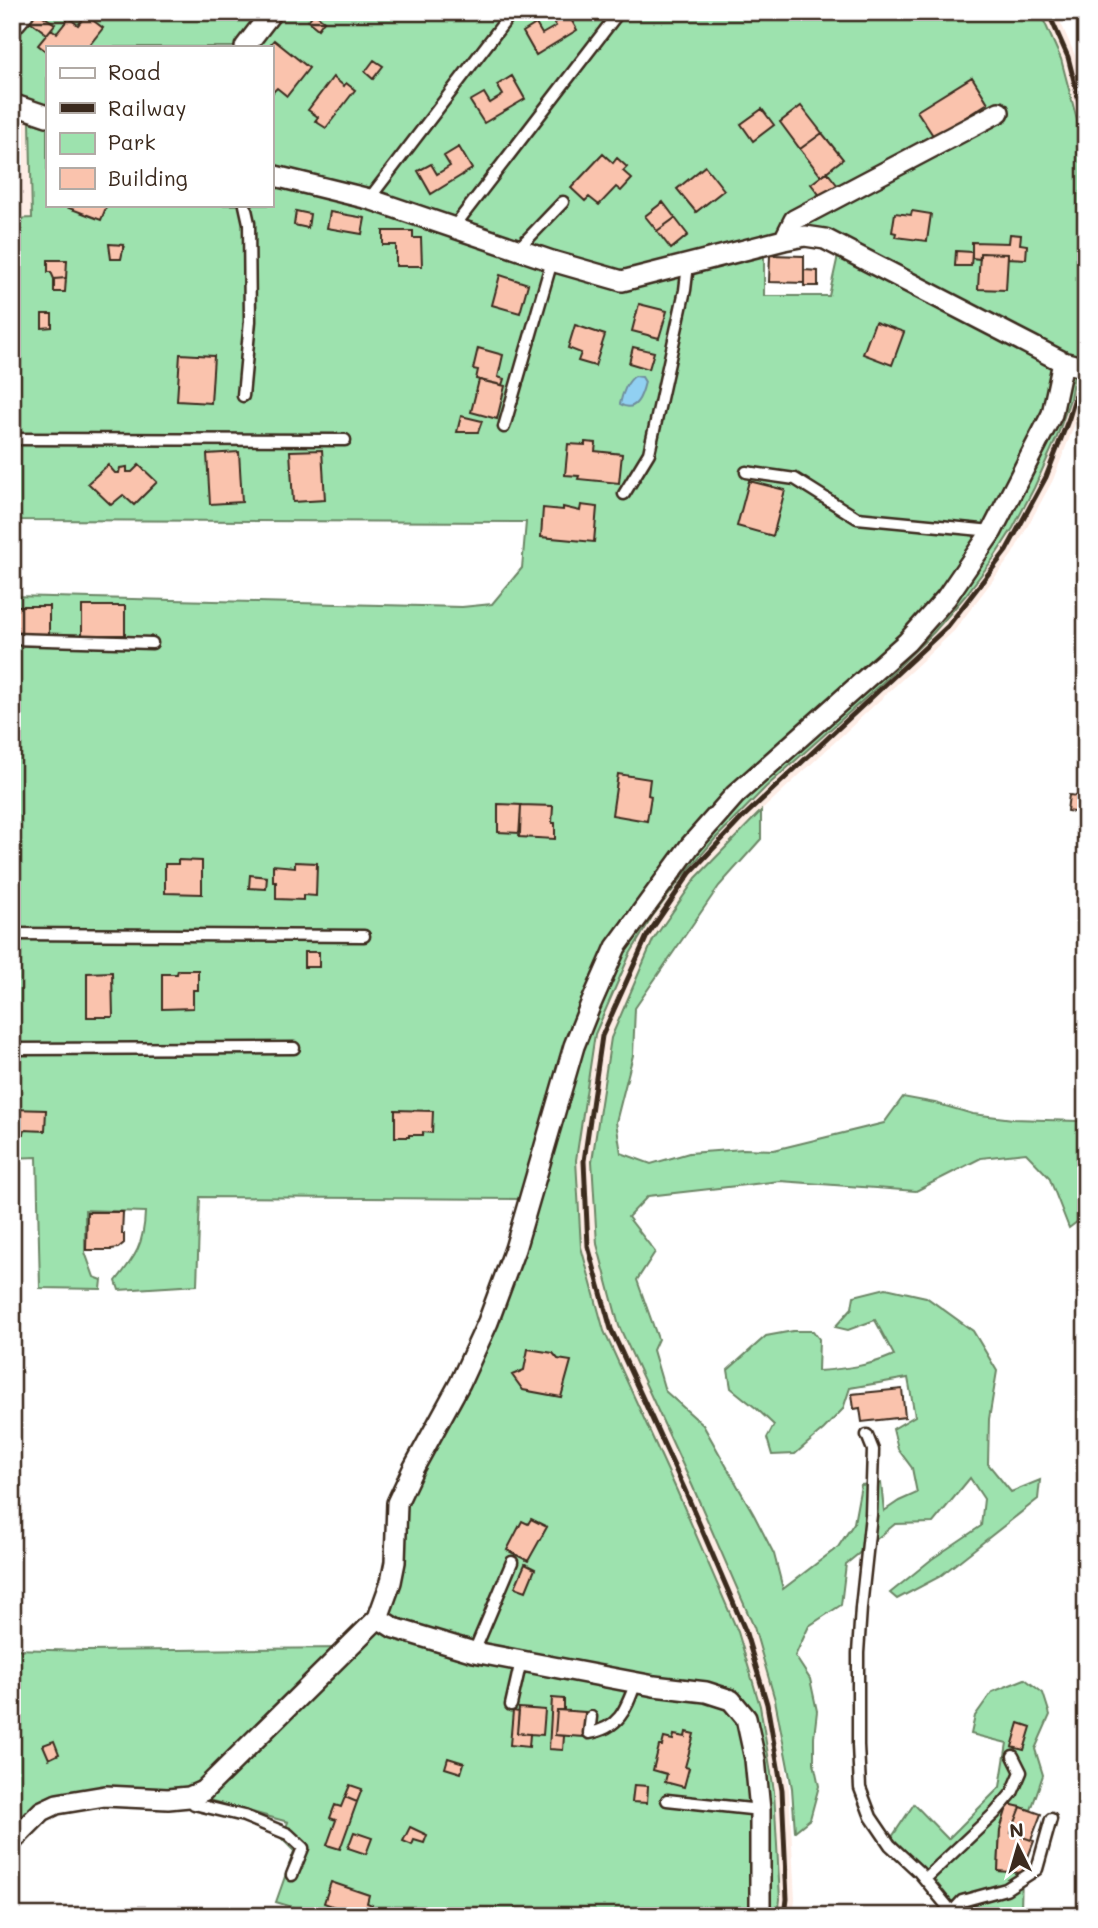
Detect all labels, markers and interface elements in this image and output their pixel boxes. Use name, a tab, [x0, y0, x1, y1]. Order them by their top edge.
legend	[46, 46, 273, 206]
text: Road	[108, 58, 160, 85]
text: Railway	[108, 94, 187, 121]
text: Park	[108, 128, 156, 155]
text: Building	[108, 164, 188, 191]
north arrow	[982, 1812, 1052, 1882]
text: N	[1008, 1816, 1025, 1843]

